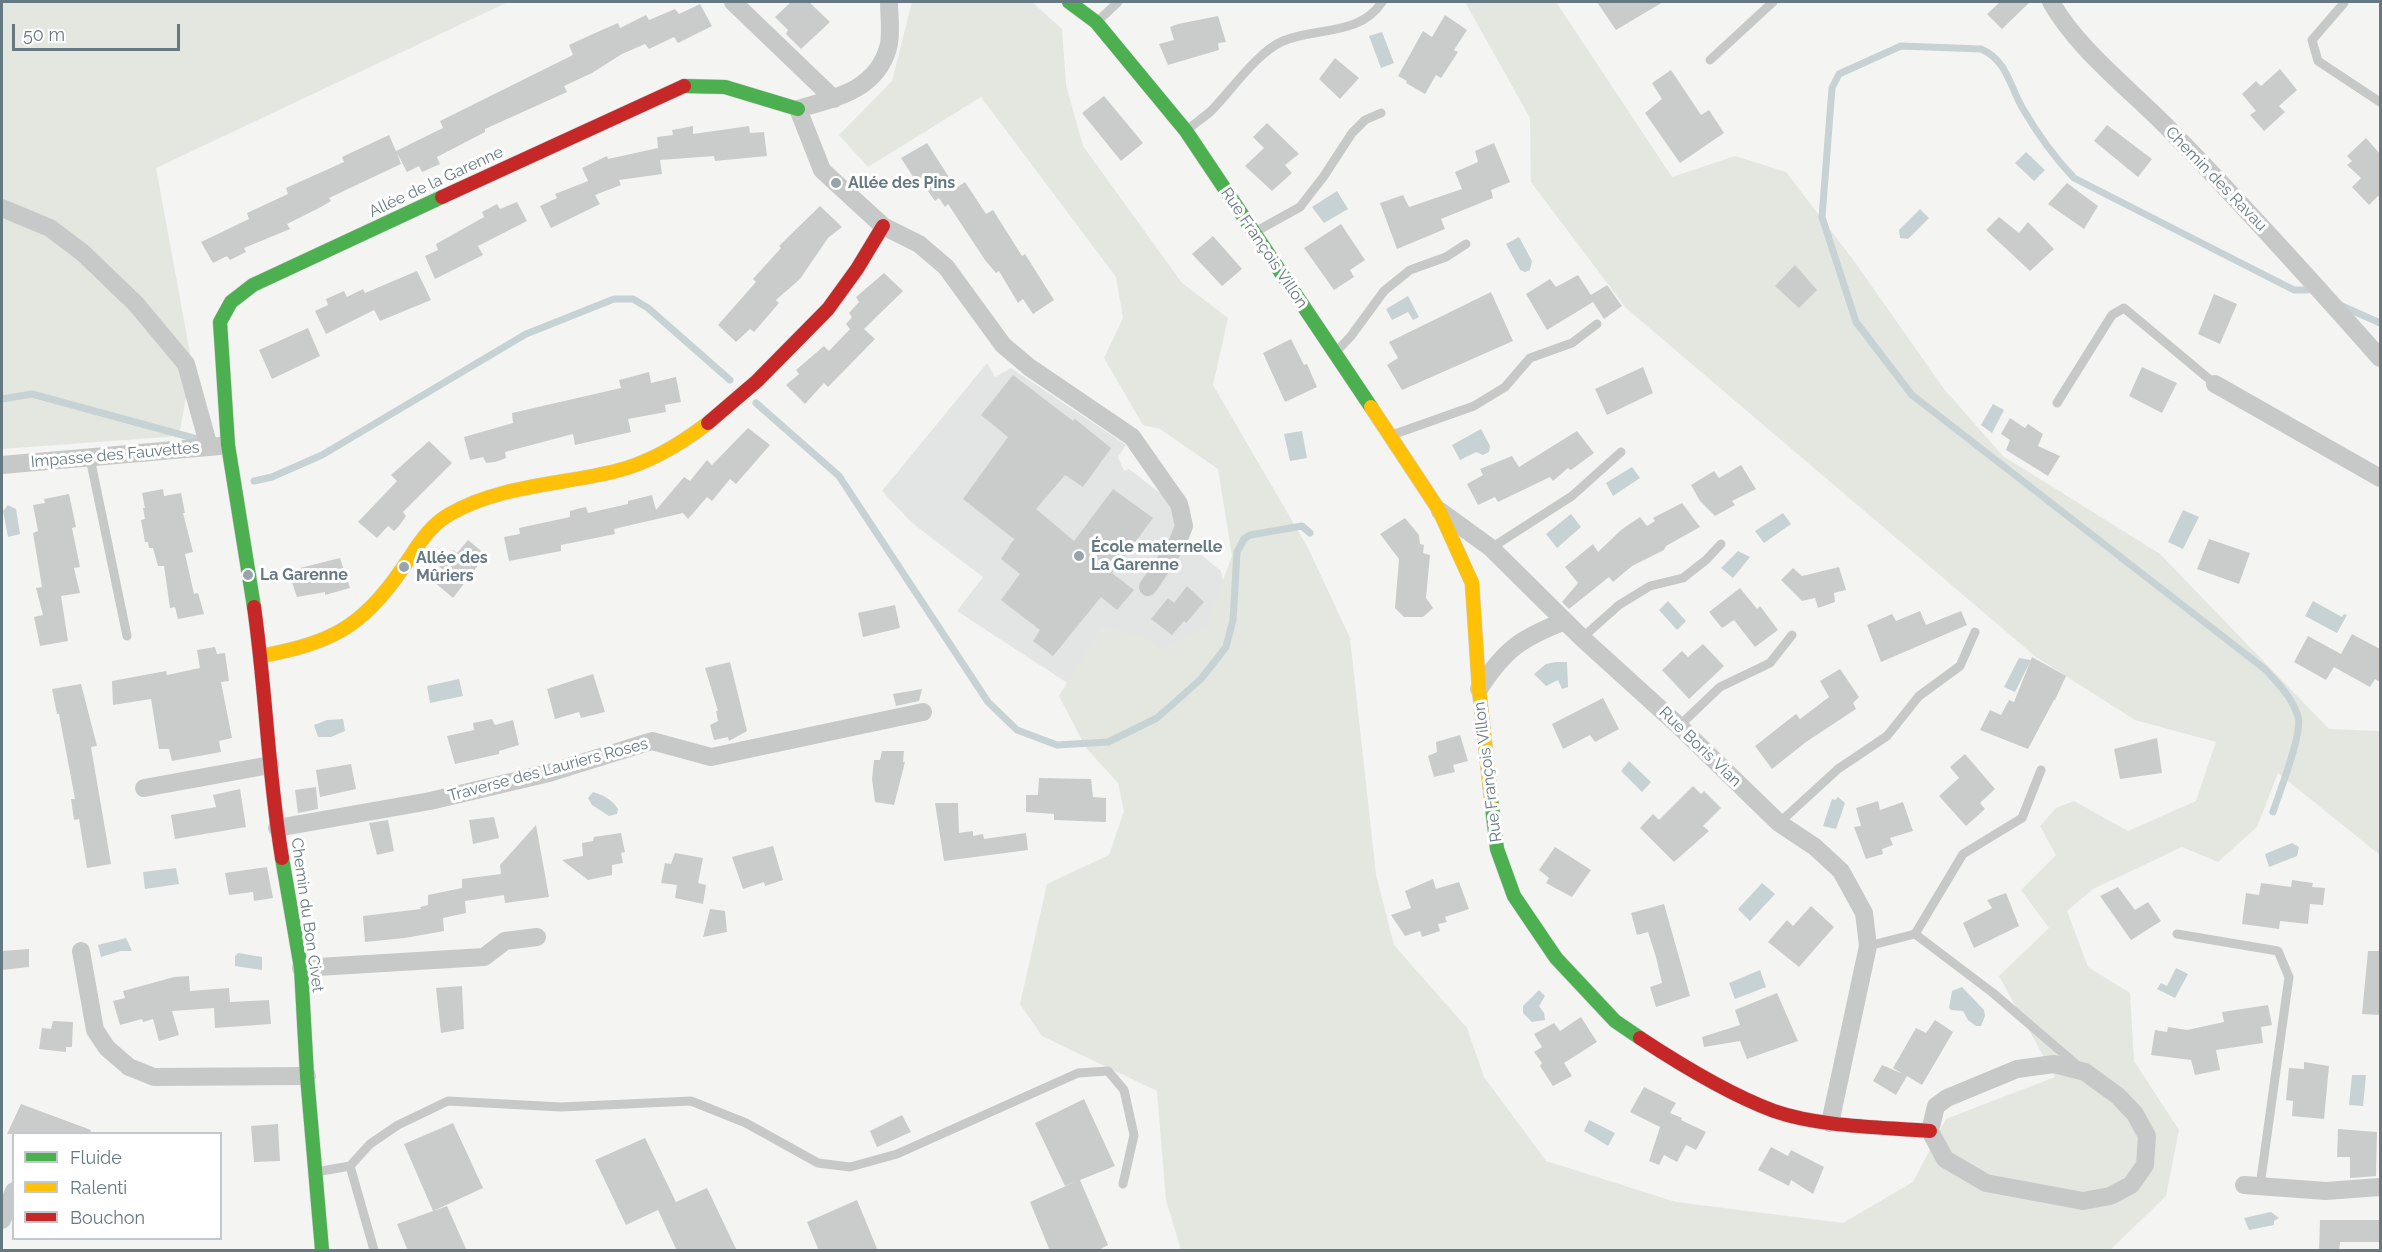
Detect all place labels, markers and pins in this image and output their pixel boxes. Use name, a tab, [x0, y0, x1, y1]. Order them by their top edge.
place label: Allée des Pins	[848, 173, 955, 193]
marker: Allée des Pins	[829, 176, 843, 190]
place label: École maternelle La Garenne	[1091, 537, 1222, 575]
place label: Allée des Mûriers	[416, 548, 488, 586]
marker: École maternelle La Garenne	[1072, 549, 1086, 563]
marker: Allée des Mûriers	[397, 560, 411, 574]
place label: La Garenne	[260, 565, 348, 585]
marker: La Garenne	[241, 568, 255, 582]

